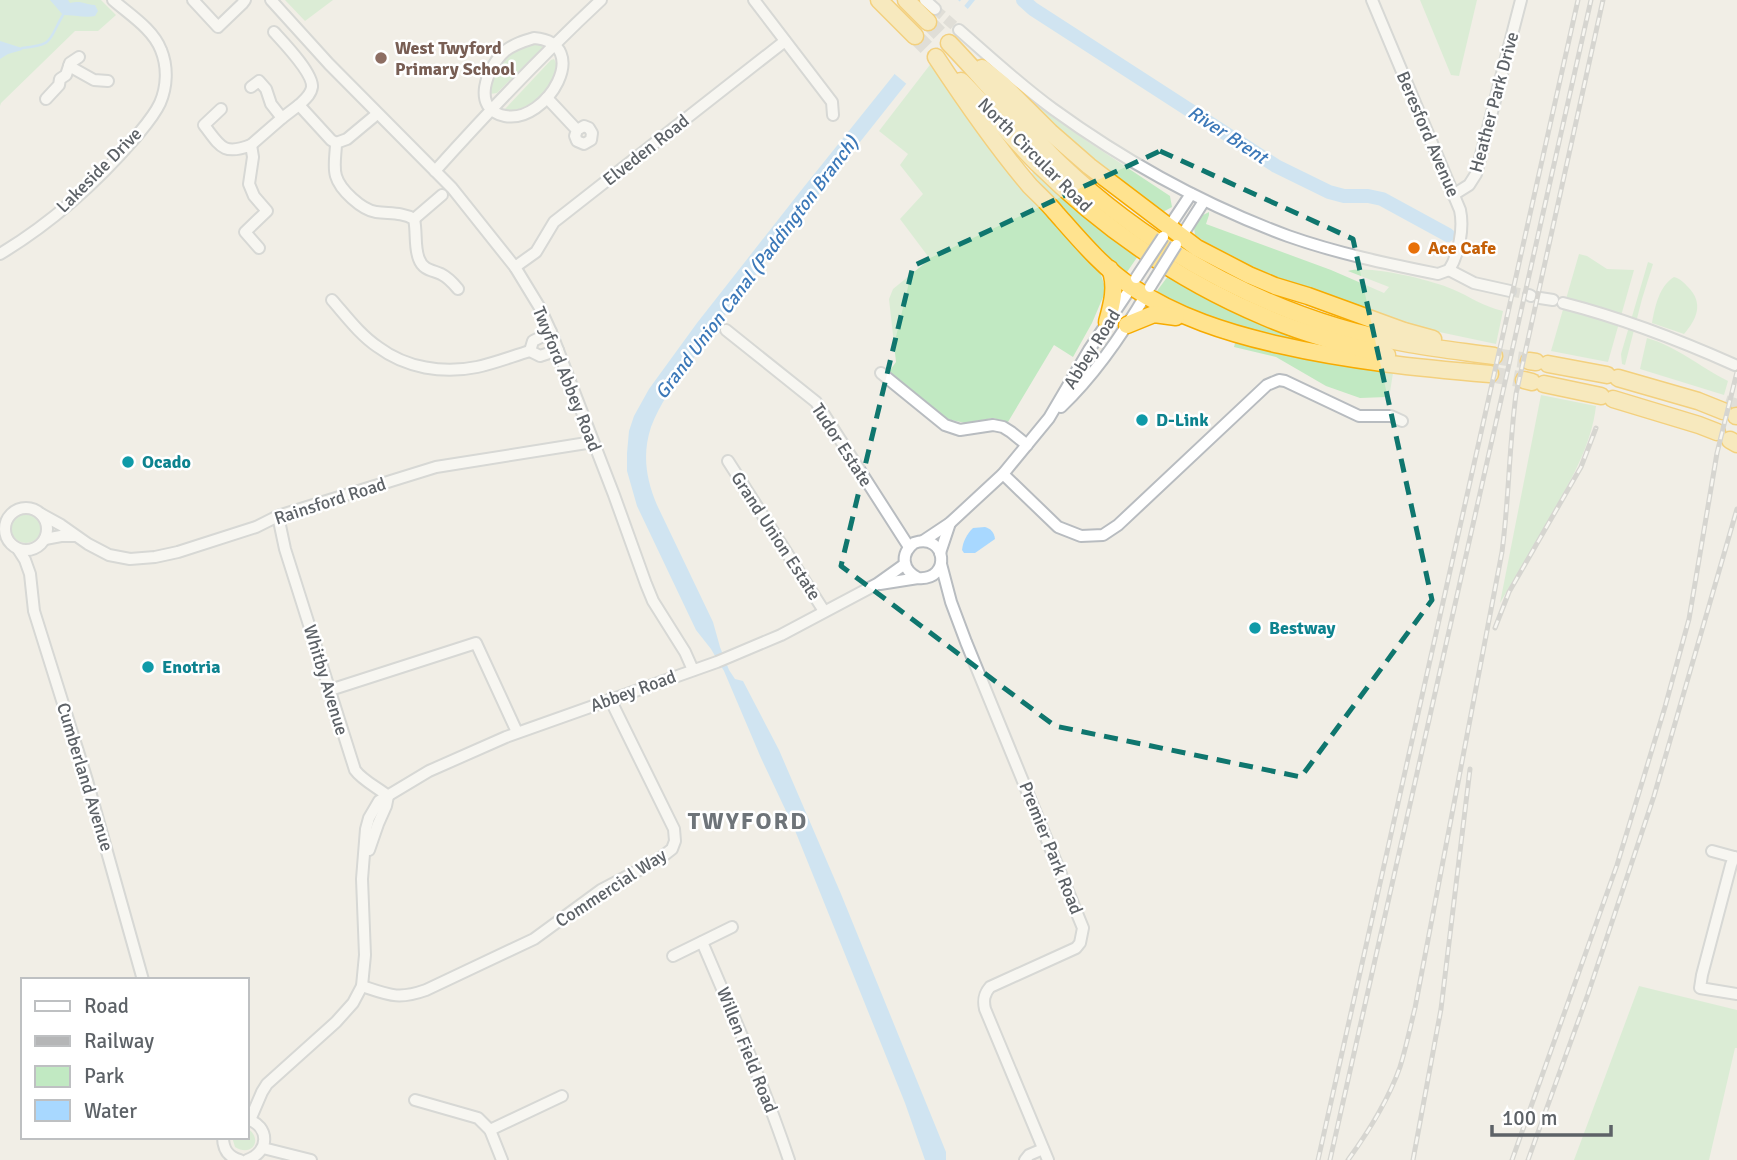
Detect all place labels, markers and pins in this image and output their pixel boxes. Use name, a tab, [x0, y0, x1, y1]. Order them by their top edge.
place label: West Twyford Primary School	[395, 37, 516, 80]
marker: West Twyford Primary School	[373, 50, 389, 66]
place label: Ace Cafe	[1428, 237, 1496, 259]
marker: Ace Cafe	[1406, 240, 1422, 256]
place label: D-Link	[1156, 409, 1209, 431]
marker: D-Link	[1134, 412, 1150, 428]
place label: Ocado	[142, 451, 191, 473]
marker: Ocado	[120, 454, 136, 470]
place label: Bestway	[1269, 617, 1336, 639]
marker: Bestway	[1247, 620, 1263, 636]
place label: Enotria	[162, 656, 220, 678]
marker: Enotria	[140, 659, 156, 675]

